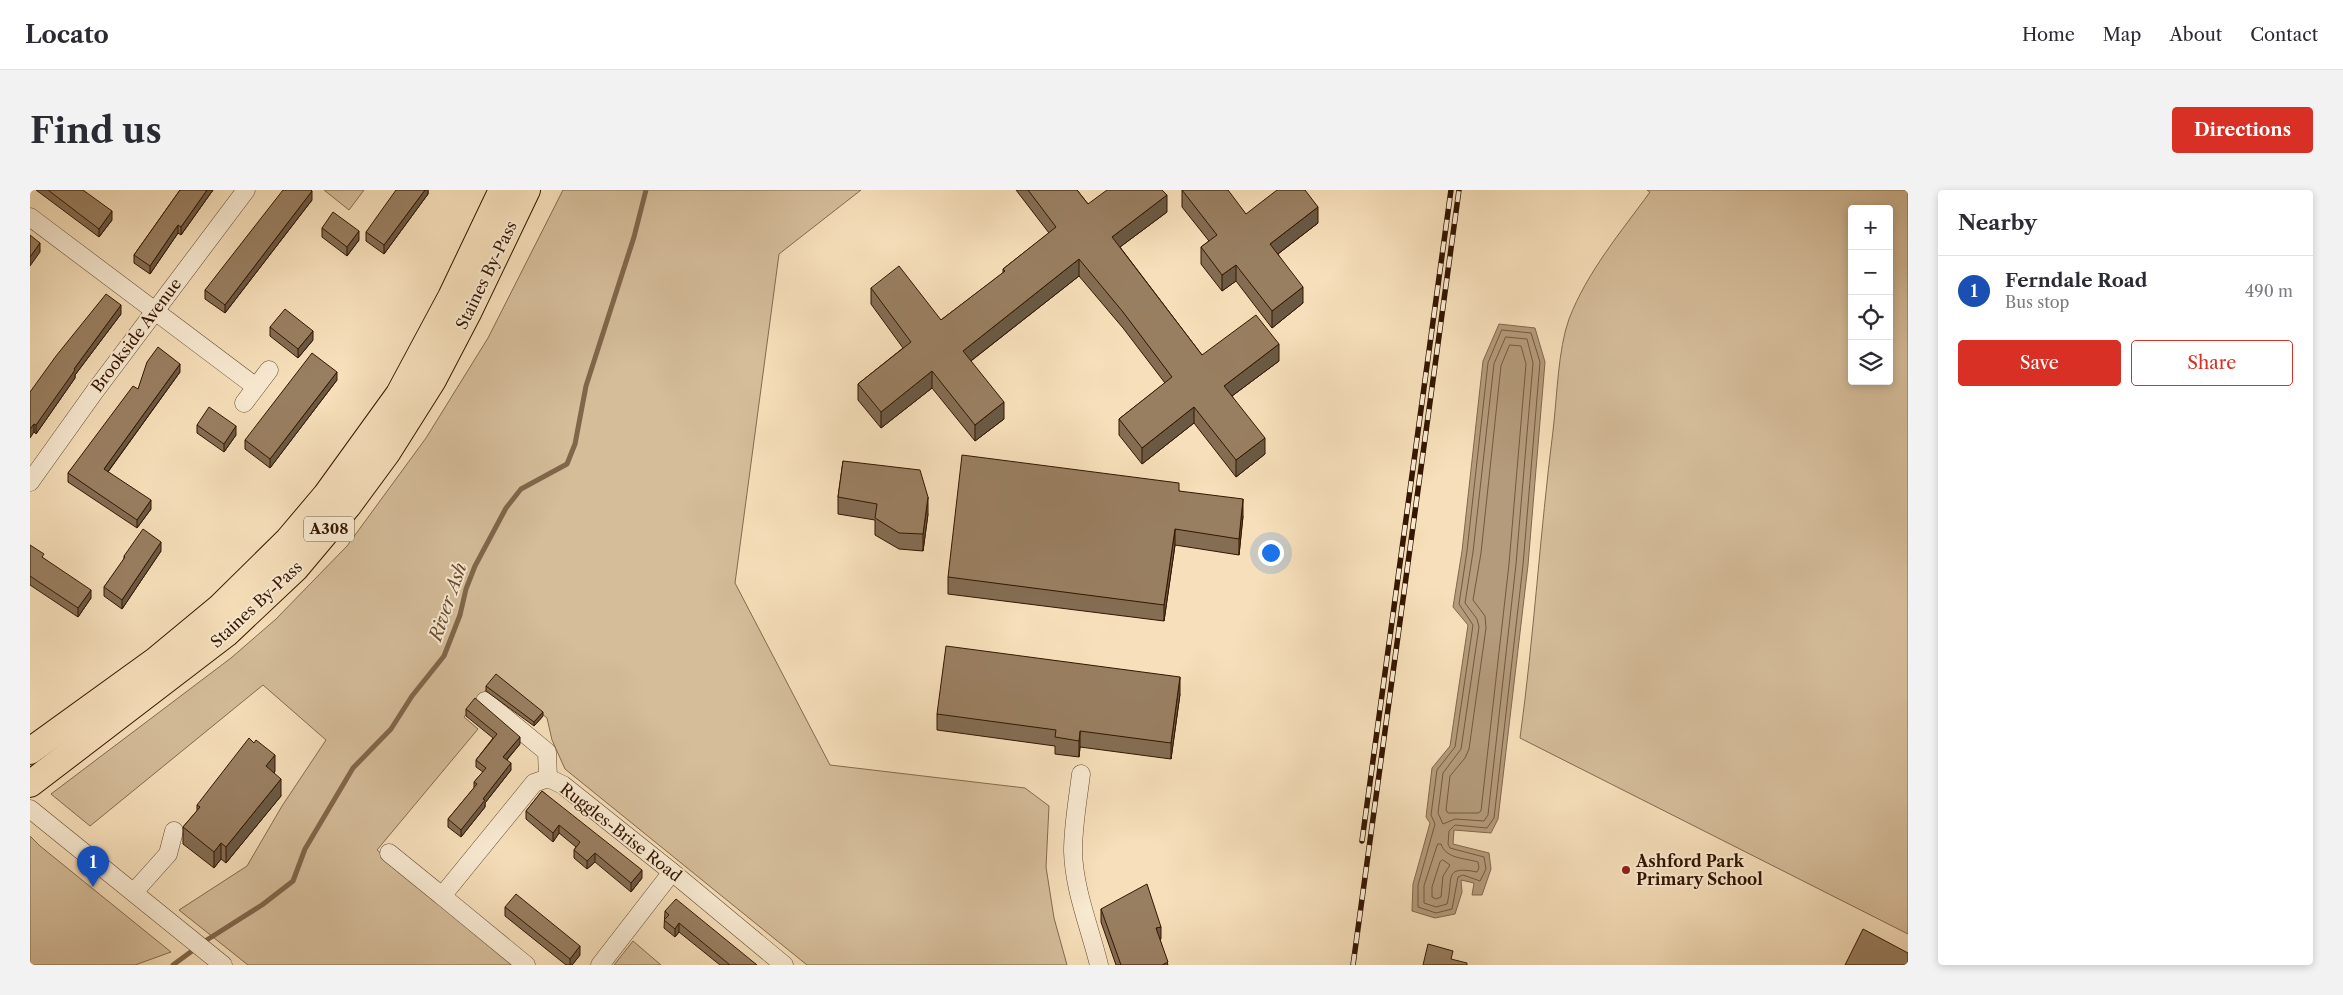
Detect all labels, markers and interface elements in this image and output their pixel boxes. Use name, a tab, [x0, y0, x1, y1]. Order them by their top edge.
text: Locato	[25, 20, 109, 49]
text: Home	[2022, 24, 2075, 46]
text: Map	[2103, 24, 2141, 46]
text: About	[2169, 24, 2222, 46]
text: Contact	[2250, 24, 2318, 46]
button: Directions	[2172, 107, 2313, 153]
text: Find us	[30, 109, 162, 152]
map controls	[1848, 205, 1893, 385]
button: +	[1848, 205, 1893, 250]
text: Nearby	[1958, 210, 2037, 235]
street label: Staines By-Pass	[451, 218, 521, 332]
button: −	[1848, 250, 1893, 295]
text: Ferndale Road	[2005, 269, 2148, 292]
street label: Brookside Avenue	[87, 274, 185, 396]
text: 1	[1970, 281, 1978, 301]
text: 490 m	[2245, 281, 2293, 301]
text: Bus stop	[2005, 292, 2069, 312]
button: locate	[1848, 295, 1893, 340]
button: layers	[1848, 340, 1893, 385]
button: Save	[1958, 340, 2121, 386]
button: Share	[2131, 340, 2293, 386]
road number: A308	[304, 516, 354, 542]
your location	[1258, 540, 1284, 566]
street label: Staines By-Pass	[206, 556, 306, 652]
water label: River Ash	[424, 560, 472, 646]
street label: Ruggles-Brise Road	[556, 778, 686, 886]
pin: 1	[77, 846, 109, 887]
place label: Ashford Park Primary School	[1635, 851, 1763, 889]
marker: Ashford Park Primary School	[1620, 864, 1632, 876]

